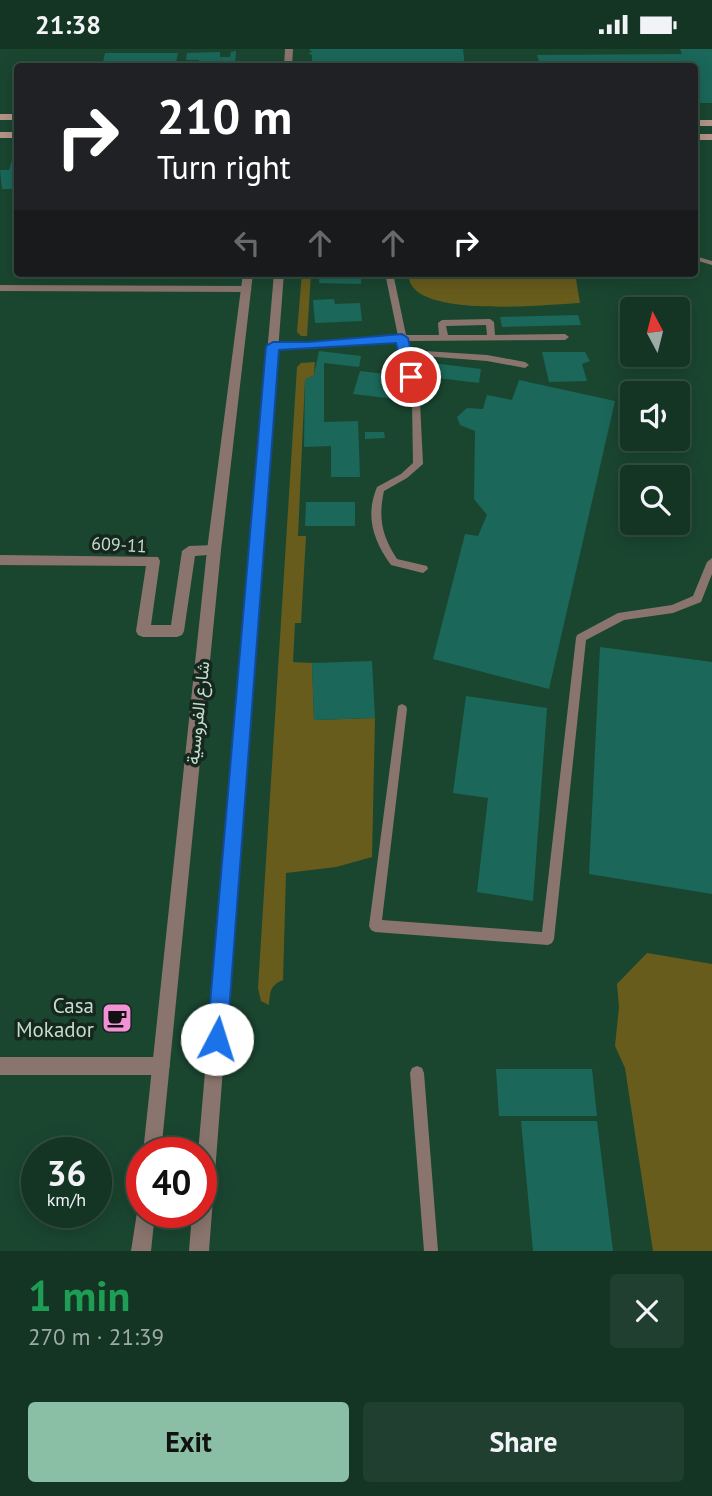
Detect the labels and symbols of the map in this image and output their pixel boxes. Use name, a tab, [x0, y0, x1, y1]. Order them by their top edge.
north arrow	[620, 297, 690, 367]
pin	[381, 347, 441, 407]
street label: 609-11	[91, 532, 147, 557]
street label: شارع الفروسية	[181, 660, 215, 766]
place label: Casa Mokador	[16, 992, 94, 1043]
cafe icon: Casa Mokador	[100, 1001, 134, 1035]
position arrow	[180, 1002, 254, 1076]
speed limit sign: 40	[126, 1137, 217, 1228]

